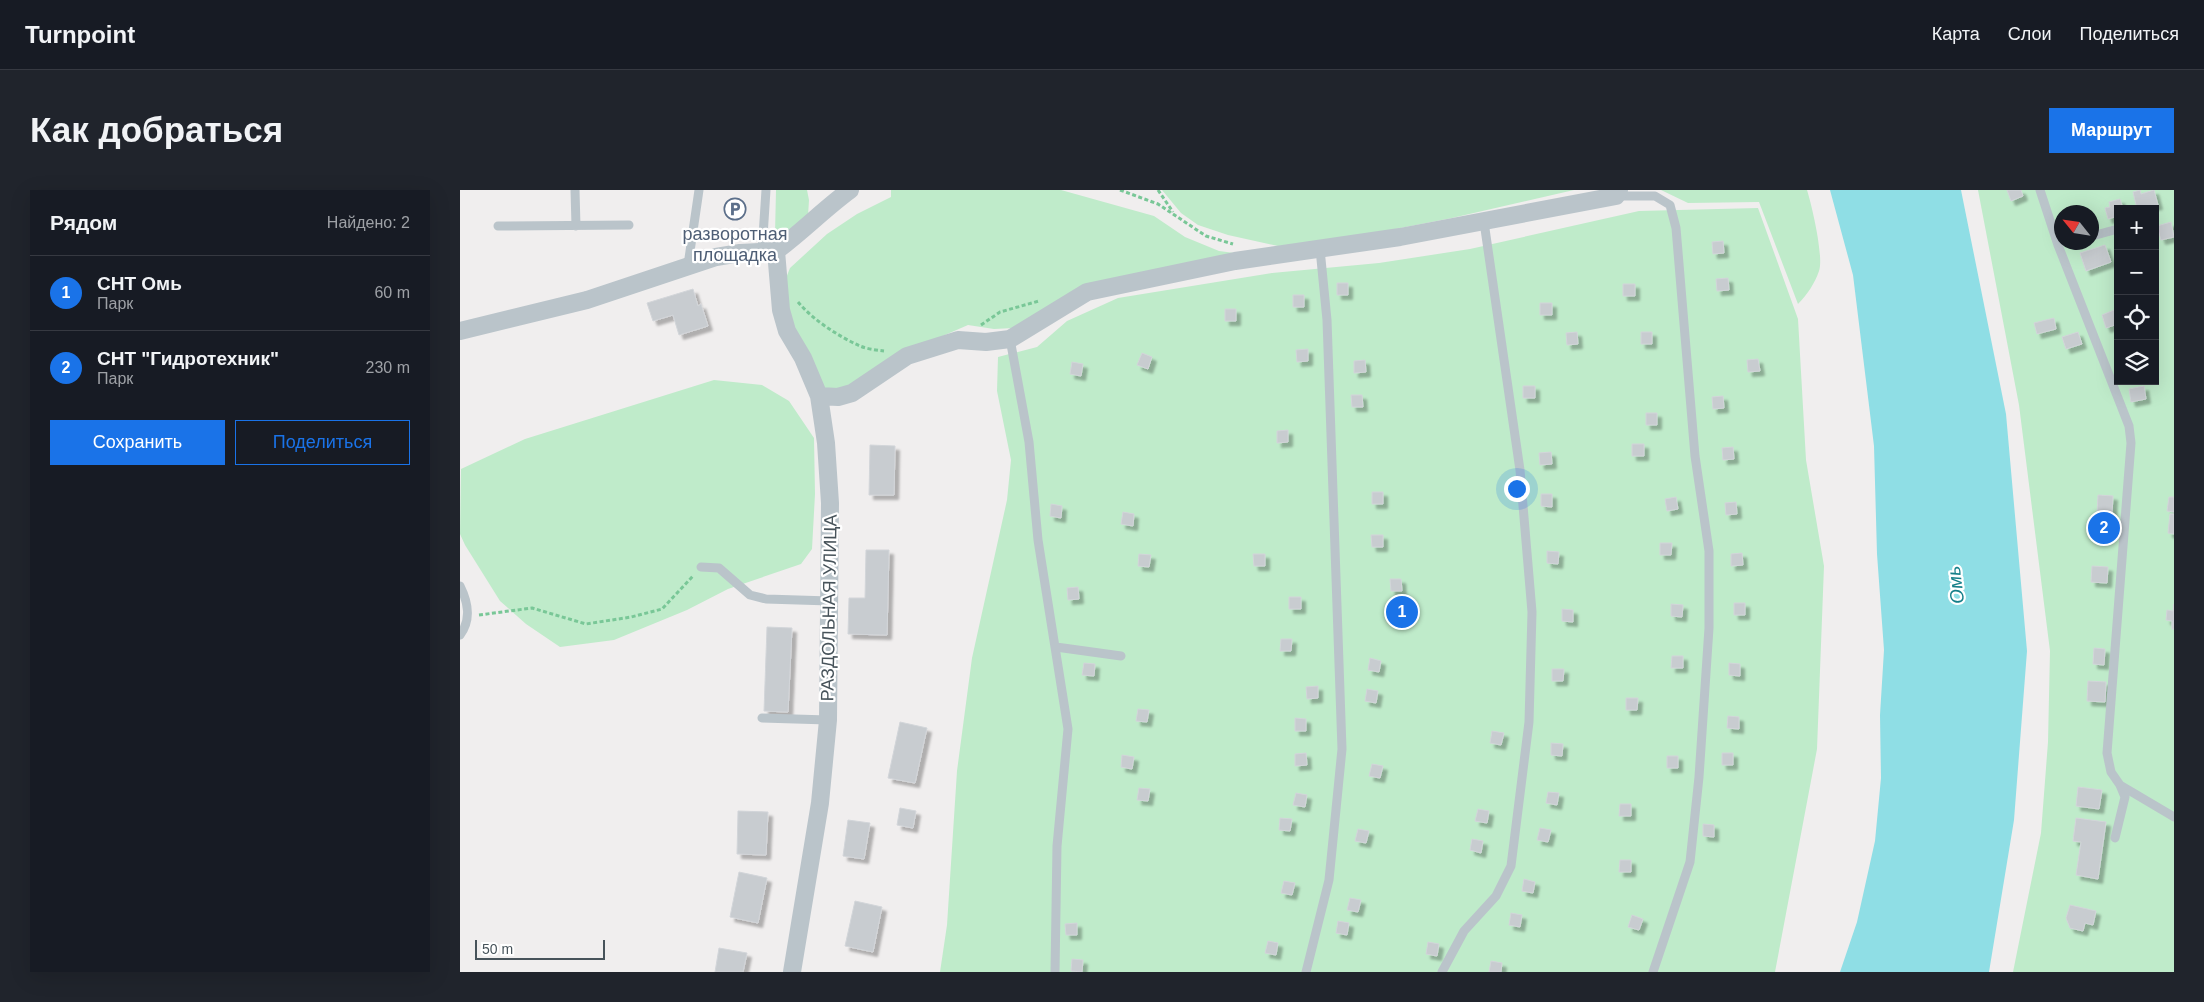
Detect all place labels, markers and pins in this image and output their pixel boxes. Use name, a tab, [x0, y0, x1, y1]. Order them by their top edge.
parking icon: разворотная площадка	[723, 197, 747, 221]
place label: разворотная площадка	[682, 224, 788, 265]
pin: 2	[2088, 509, 2120, 547]
pin: 1	[1386, 593, 1418, 631]

